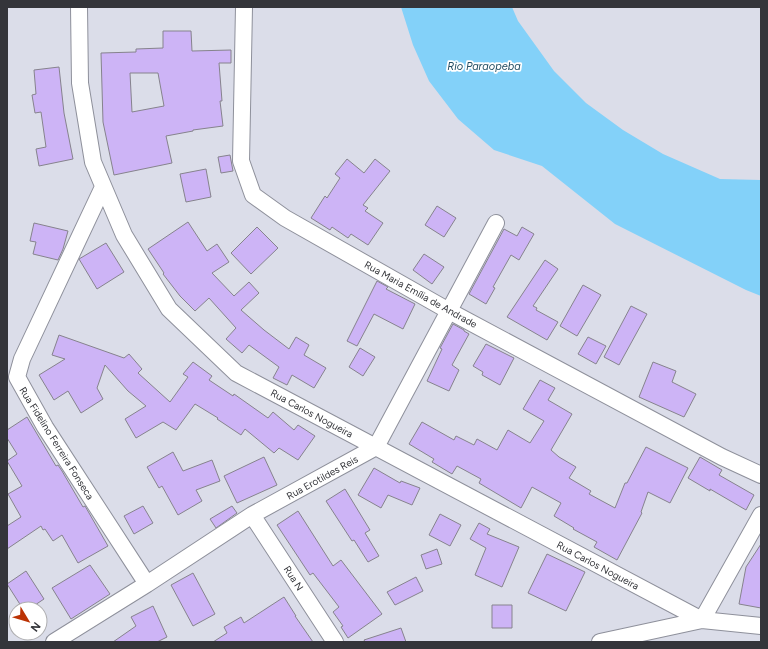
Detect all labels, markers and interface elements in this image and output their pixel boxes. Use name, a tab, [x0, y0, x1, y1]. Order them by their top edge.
water label: Rio Paraopeba	[447, 60, 521, 73]
street label: Rua Maria Emília de Andrade	[362, 258, 480, 331]
street label: Rua Fidelino Ferreira Fonseca	[16, 384, 97, 502]
street label: Rua Carlos Nogueira	[268, 386, 355, 441]
street label: Rua Erotildes Reis	[284, 452, 361, 503]
street label: Rua Carlos Nogueira	[554, 538, 641, 593]
street label: Rua N	[281, 563, 306, 593]
north arrow	[8, 601, 48, 641]
text: N	[28, 619, 43, 634]

